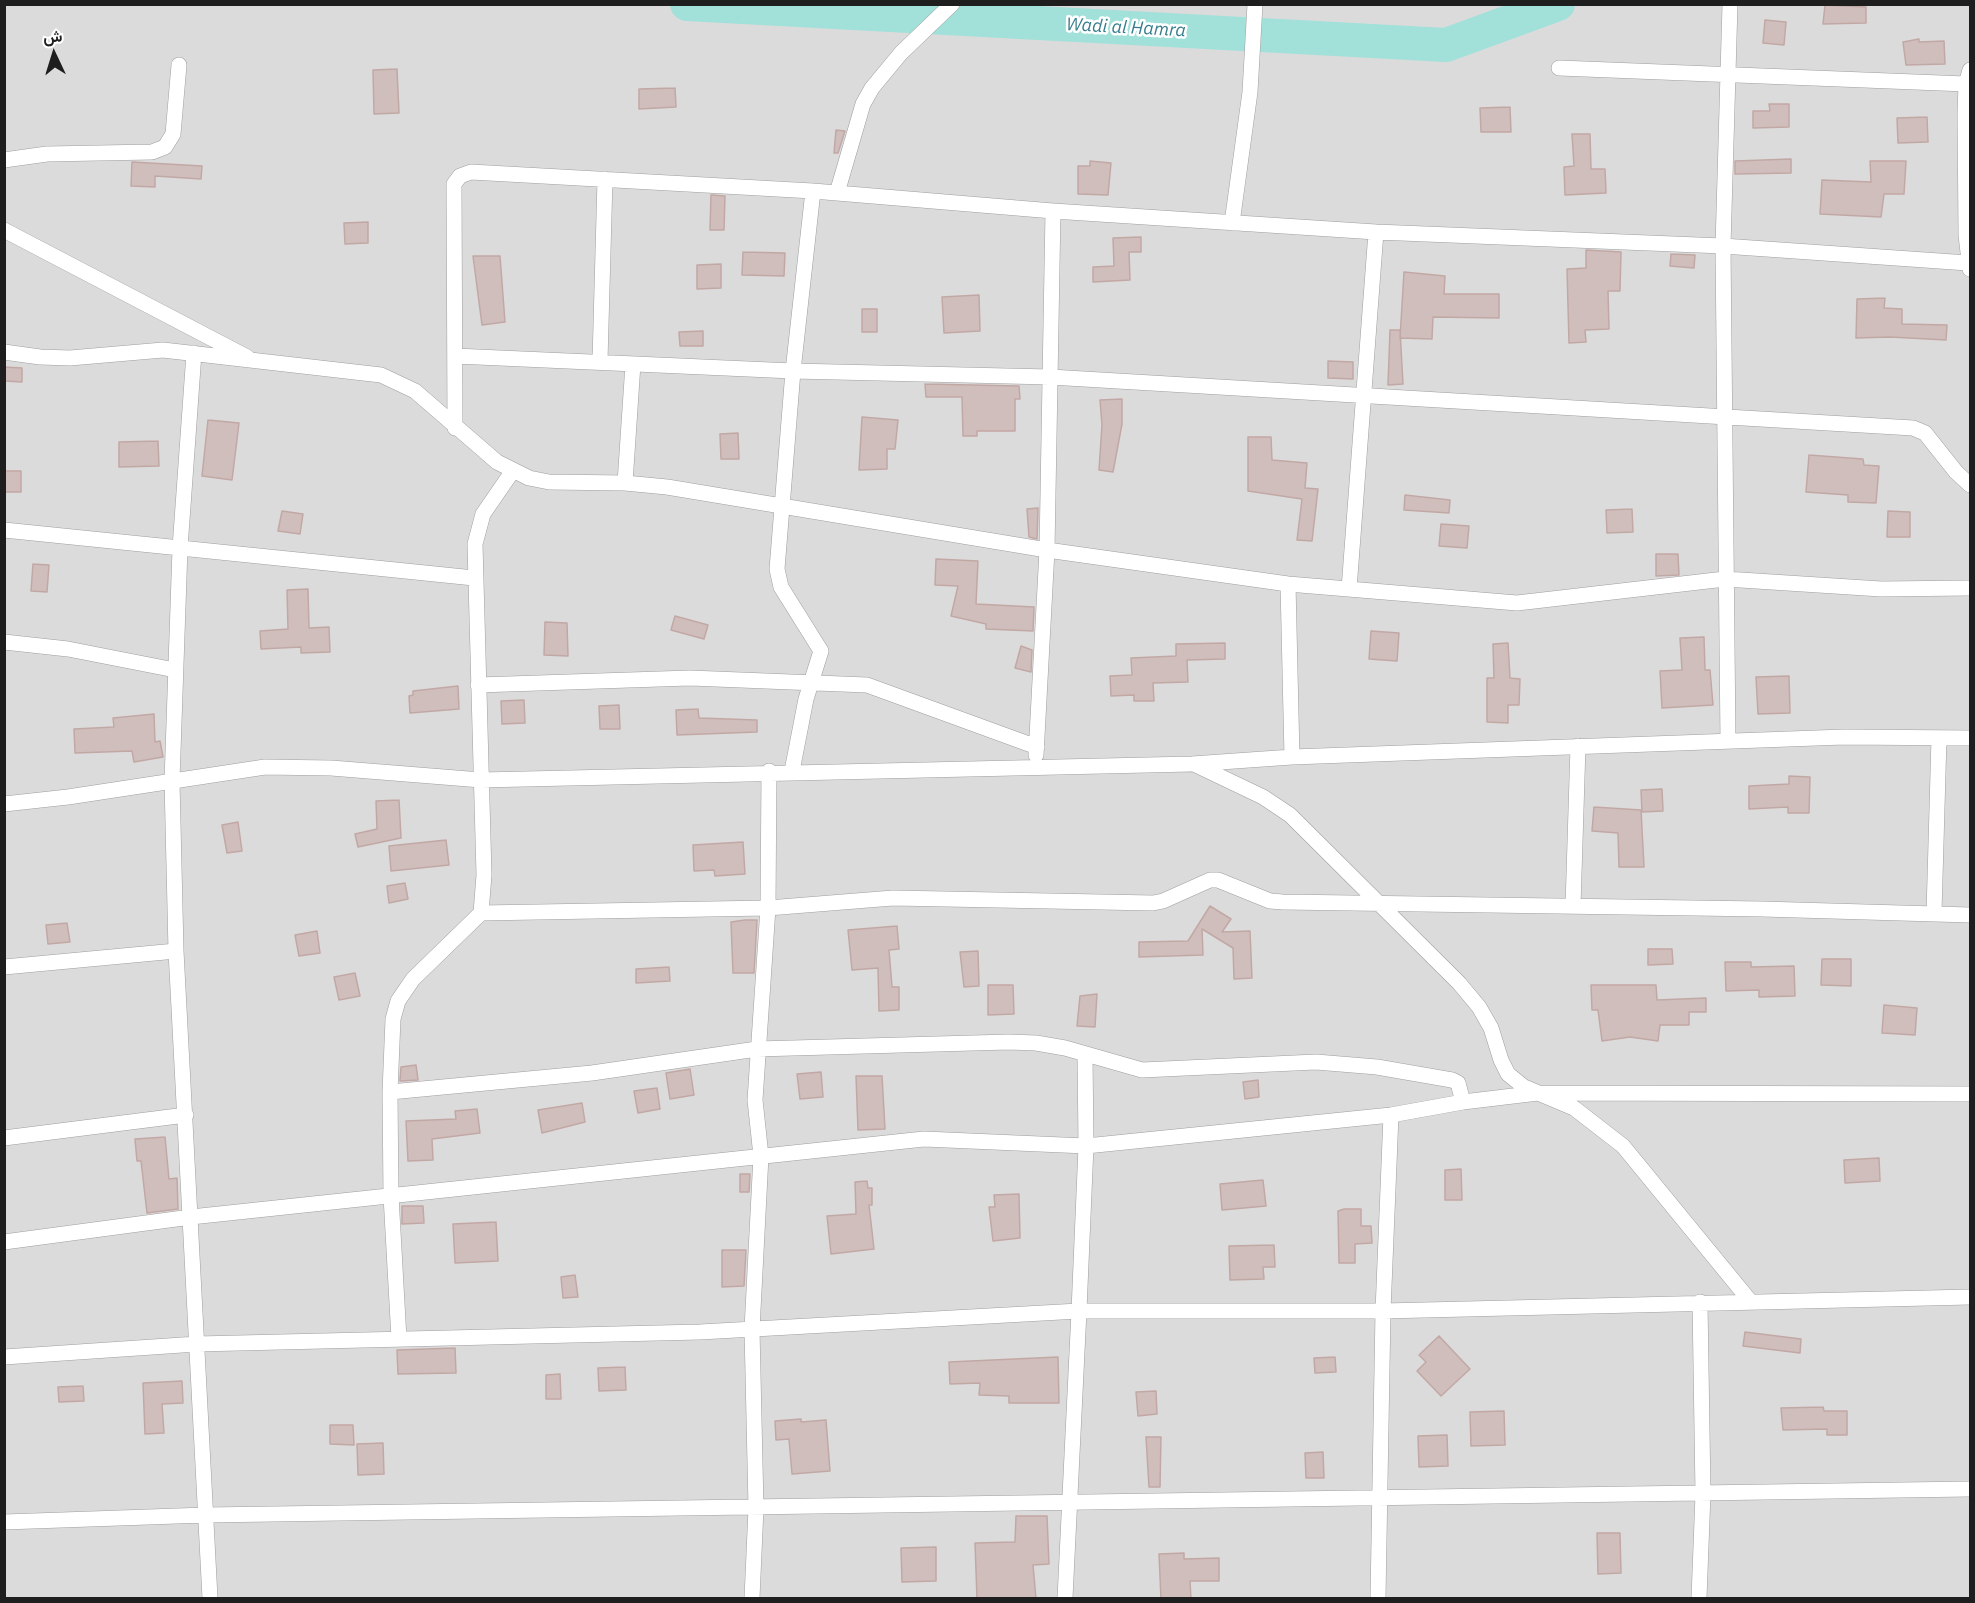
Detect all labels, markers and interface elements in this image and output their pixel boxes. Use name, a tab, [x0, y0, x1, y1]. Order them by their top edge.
water label: Wadi al Hamra	[1066, 14, 1186, 42]
north arrow	[24, 24, 84, 84]
text: ش	[42, 25, 63, 47]

